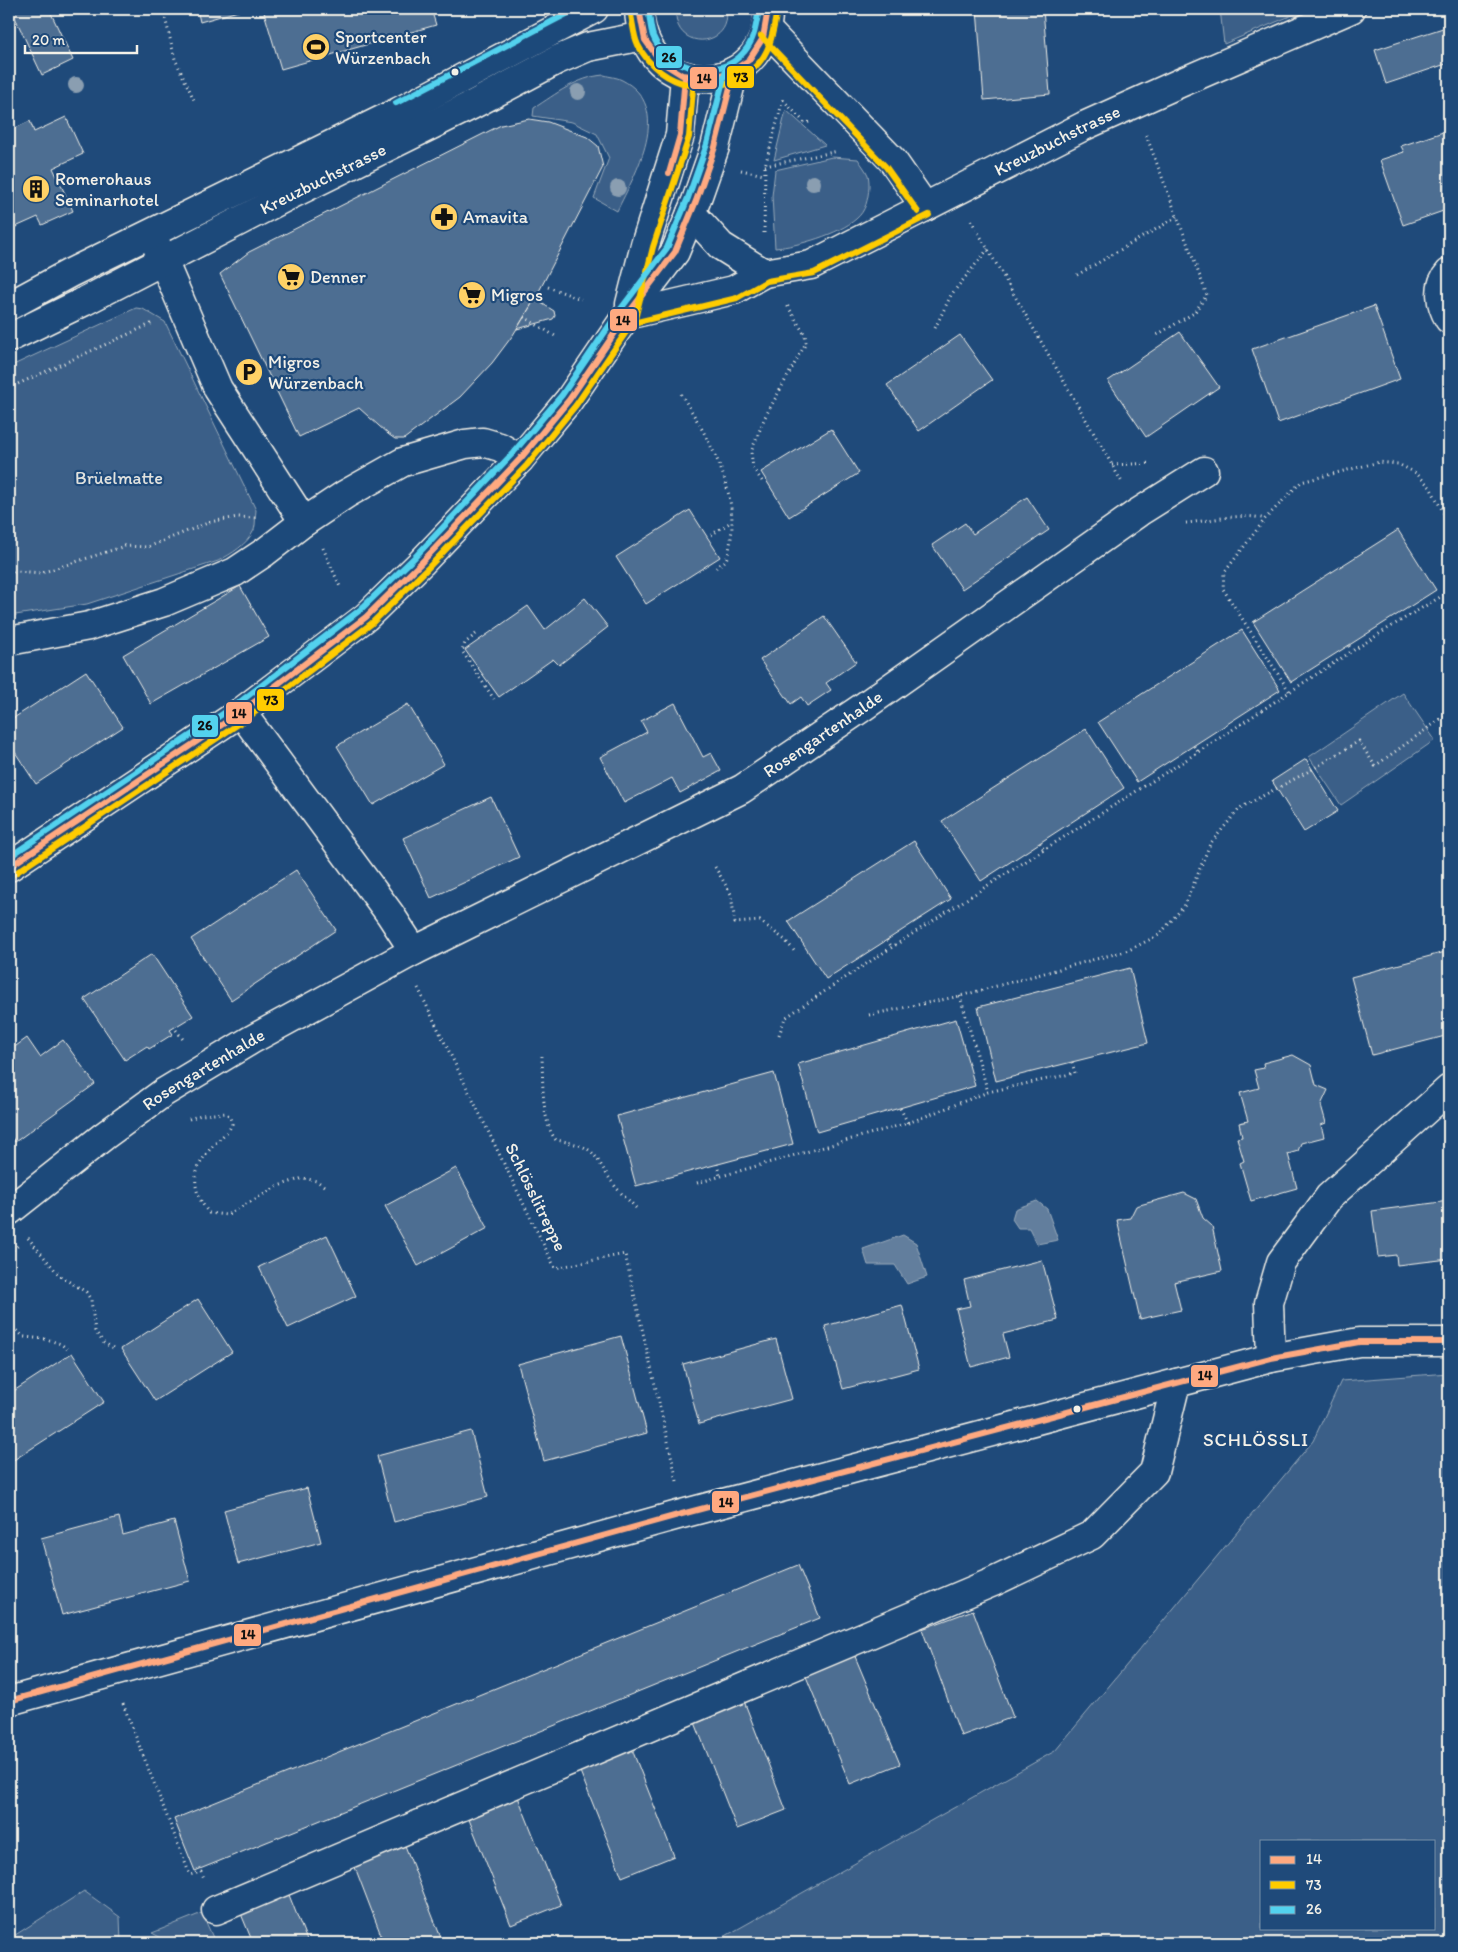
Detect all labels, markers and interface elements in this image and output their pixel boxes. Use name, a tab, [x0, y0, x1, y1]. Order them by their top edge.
scale bar	[25, 22, 138, 54]
place label: Sportcenter Würzenbach	[335, 26, 431, 69]
text: 20 m	[32, 31, 66, 49]
sports icon: Sportcenter Würzenbach	[301, 32, 331, 62]
line badge: 26	[655, 45, 683, 69]
text: 26	[662, 49, 677, 66]
line badge: 73	[726, 65, 755, 89]
line badge: 14	[689, 66, 718, 90]
unlabelled marker	[450, 67, 460, 77]
text: 73	[733, 69, 749, 86]
text: 14	[697, 70, 712, 87]
street label: Kreuzbuchstrasse	[990, 100, 1124, 181]
street label: Kreuzbuchstrasse	[256, 138, 390, 220]
place label: Romerohaus Seminarhotel	[55, 168, 159, 211]
building icon: Romerohaus Seminarhotel	[21, 174, 51, 204]
pharmacy icon: Amavita	[429, 202, 459, 232]
place label: Amavita	[463, 206, 529, 228]
supermarket icon: Denner	[276, 262, 306, 292]
place label: Denner	[310, 266, 367, 288]
supermarket icon: Migros	[457, 280, 487, 310]
place label: Migros	[491, 284, 543, 306]
line badge: 14	[609, 308, 638, 332]
text: 14	[616, 312, 631, 329]
place label: Migros Würzenbach	[268, 351, 364, 394]
parking icon: Migros Würzenbach	[234, 357, 264, 387]
park label: Brüelmatte	[75, 467, 163, 489]
street label: Rosengartenhalde	[759, 686, 887, 782]
line badge: 73	[256, 688, 285, 712]
text: 73	[263, 692, 279, 709]
line badge: 14	[225, 701, 253, 725]
text: 14	[232, 705, 247, 722]
line badge: 26	[191, 714, 219, 738]
text: 26	[198, 717, 213, 734]
street label: Rosengartenhalde	[138, 1024, 269, 1115]
street label: Schlösslitreppe	[500, 1139, 572, 1255]
line badge: 14	[1190, 1364, 1219, 1388]
text: 14	[1198, 1367, 1213, 1384]
unlabelled marker	[1072, 1404, 1082, 1414]
district label: SCHLÖSSLI	[1203, 1428, 1309, 1451]
line badge: 14	[711, 1490, 740, 1514]
text: 14	[719, 1494, 734, 1511]
line badge: 14	[233, 1623, 262, 1647]
text: 14	[241, 1626, 256, 1643]
legend	[1260, 1840, 1436, 1930]
text: 14	[1306, 1850, 1322, 1868]
text: 73	[1306, 1876, 1322, 1894]
text: 26	[1306, 1900, 1322, 1918]

